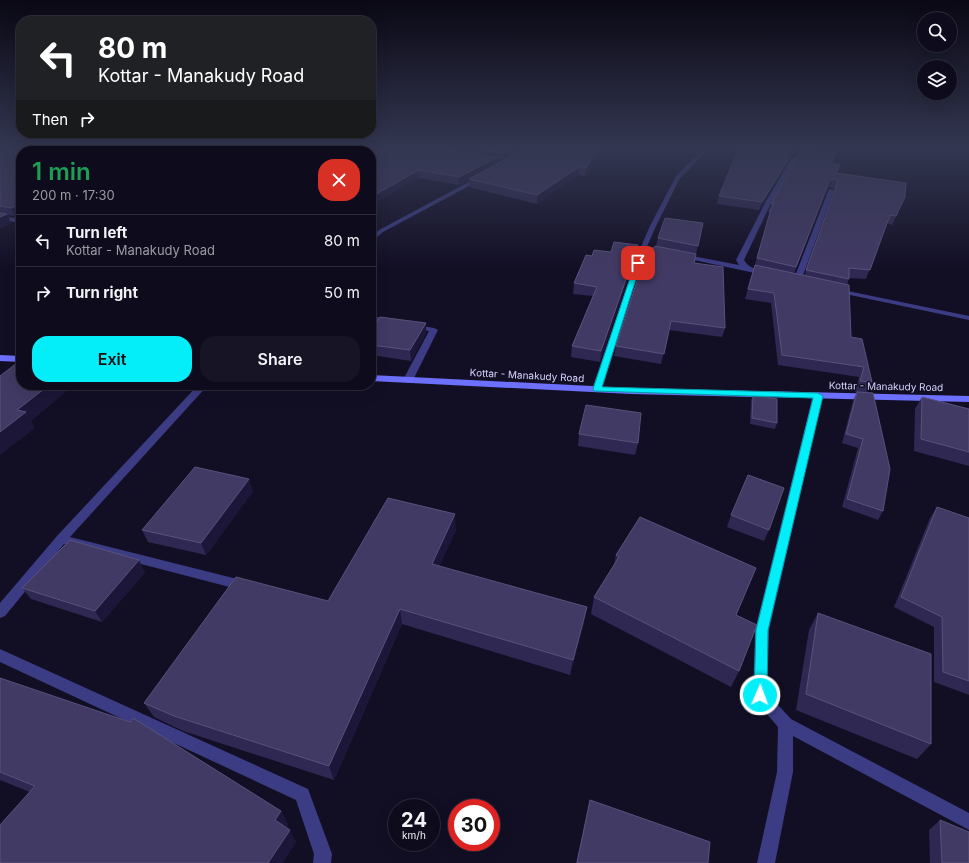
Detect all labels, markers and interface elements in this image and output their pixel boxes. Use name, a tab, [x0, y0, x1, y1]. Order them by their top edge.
map controls	[917, 12, 957, 100]
button: search	[917, 12, 957, 52]
text: 80 m	[98, 31, 167, 65]
icon: left	[32, 32, 84, 84]
button: layers	[917, 60, 957, 100]
text: Kottar - Manakudy Road	[98, 65, 304, 86]
icon: right	[76, 108, 98, 130]
text: Then	[32, 110, 68, 129]
text: 1 min	[32, 157, 91, 186]
button: close	[318, 159, 360, 201]
text: 200 m · 17:30	[32, 187, 115, 203]
text: Turn left	[66, 223, 127, 242]
icon: left	[32, 230, 54, 252]
text: 80 m	[324, 231, 360, 250]
text: Kottar - Manakudy Road	[66, 242, 215, 258]
pin	[621, 246, 655, 280]
icon: arrive	[627, 252, 649, 274]
icon: right	[32, 282, 54, 304]
text: Turn right	[66, 283, 138, 302]
text: 50 m	[324, 283, 360, 302]
button: Exit	[32, 336, 192, 382]
button: Share	[200, 336, 360, 382]
street label: Kottar - Manakudy Road	[469, 366, 585, 384]
street label: Kottar - Manakudy Road	[829, 379, 943, 393]
position arrow	[739, 674, 781, 716]
speed limit sign: 30	[448, 799, 500, 851]
text: 24	[401, 808, 427, 832]
text: km/h	[402, 829, 426, 841]

